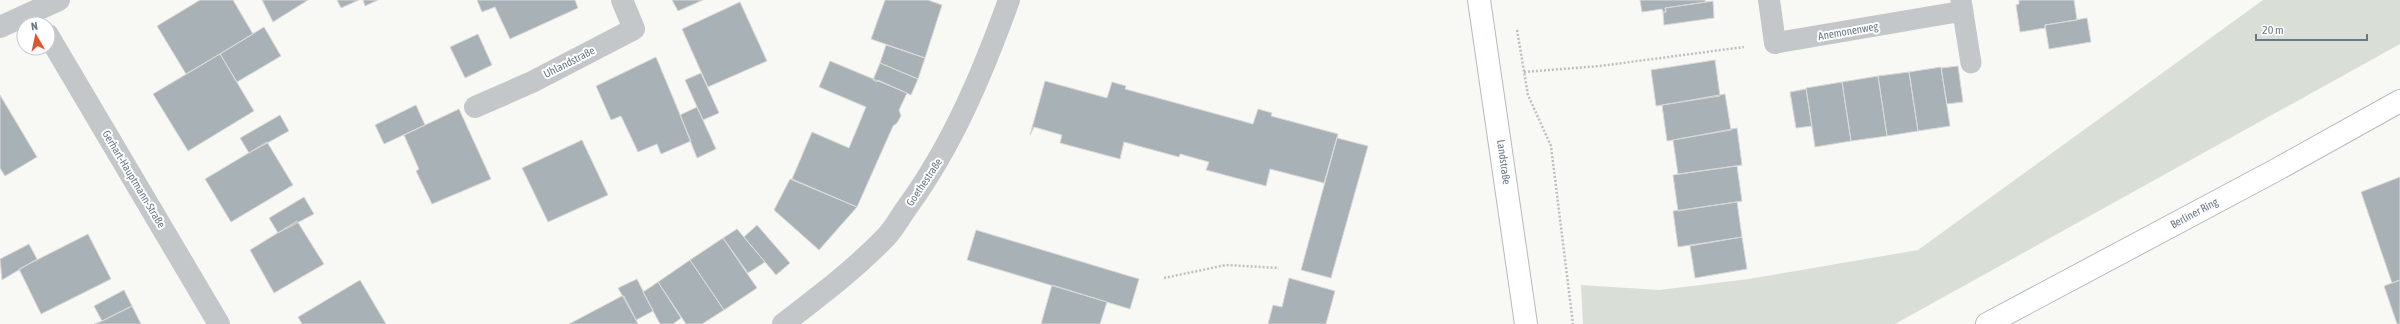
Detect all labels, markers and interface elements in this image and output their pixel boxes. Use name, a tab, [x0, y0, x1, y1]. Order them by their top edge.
north arrow	[16, 16, 56, 56]
scale bar	[2256, 16, 2367, 42]
text: N	[30, 20, 39, 33]
street label: Anemonenweg	[1817, 20, 1879, 42]
text: 20 m	[2262, 23, 2284, 37]
street label: Uhlandstraße	[541, 44, 597, 80]
street label: Gerhart-Hauptmann-Straße	[100, 128, 168, 230]
street label: Landstraße	[1495, 139, 1513, 185]
street label: Goethestraße	[904, 156, 944, 208]
street label: Berliner Ring	[2168, 195, 2220, 231]

